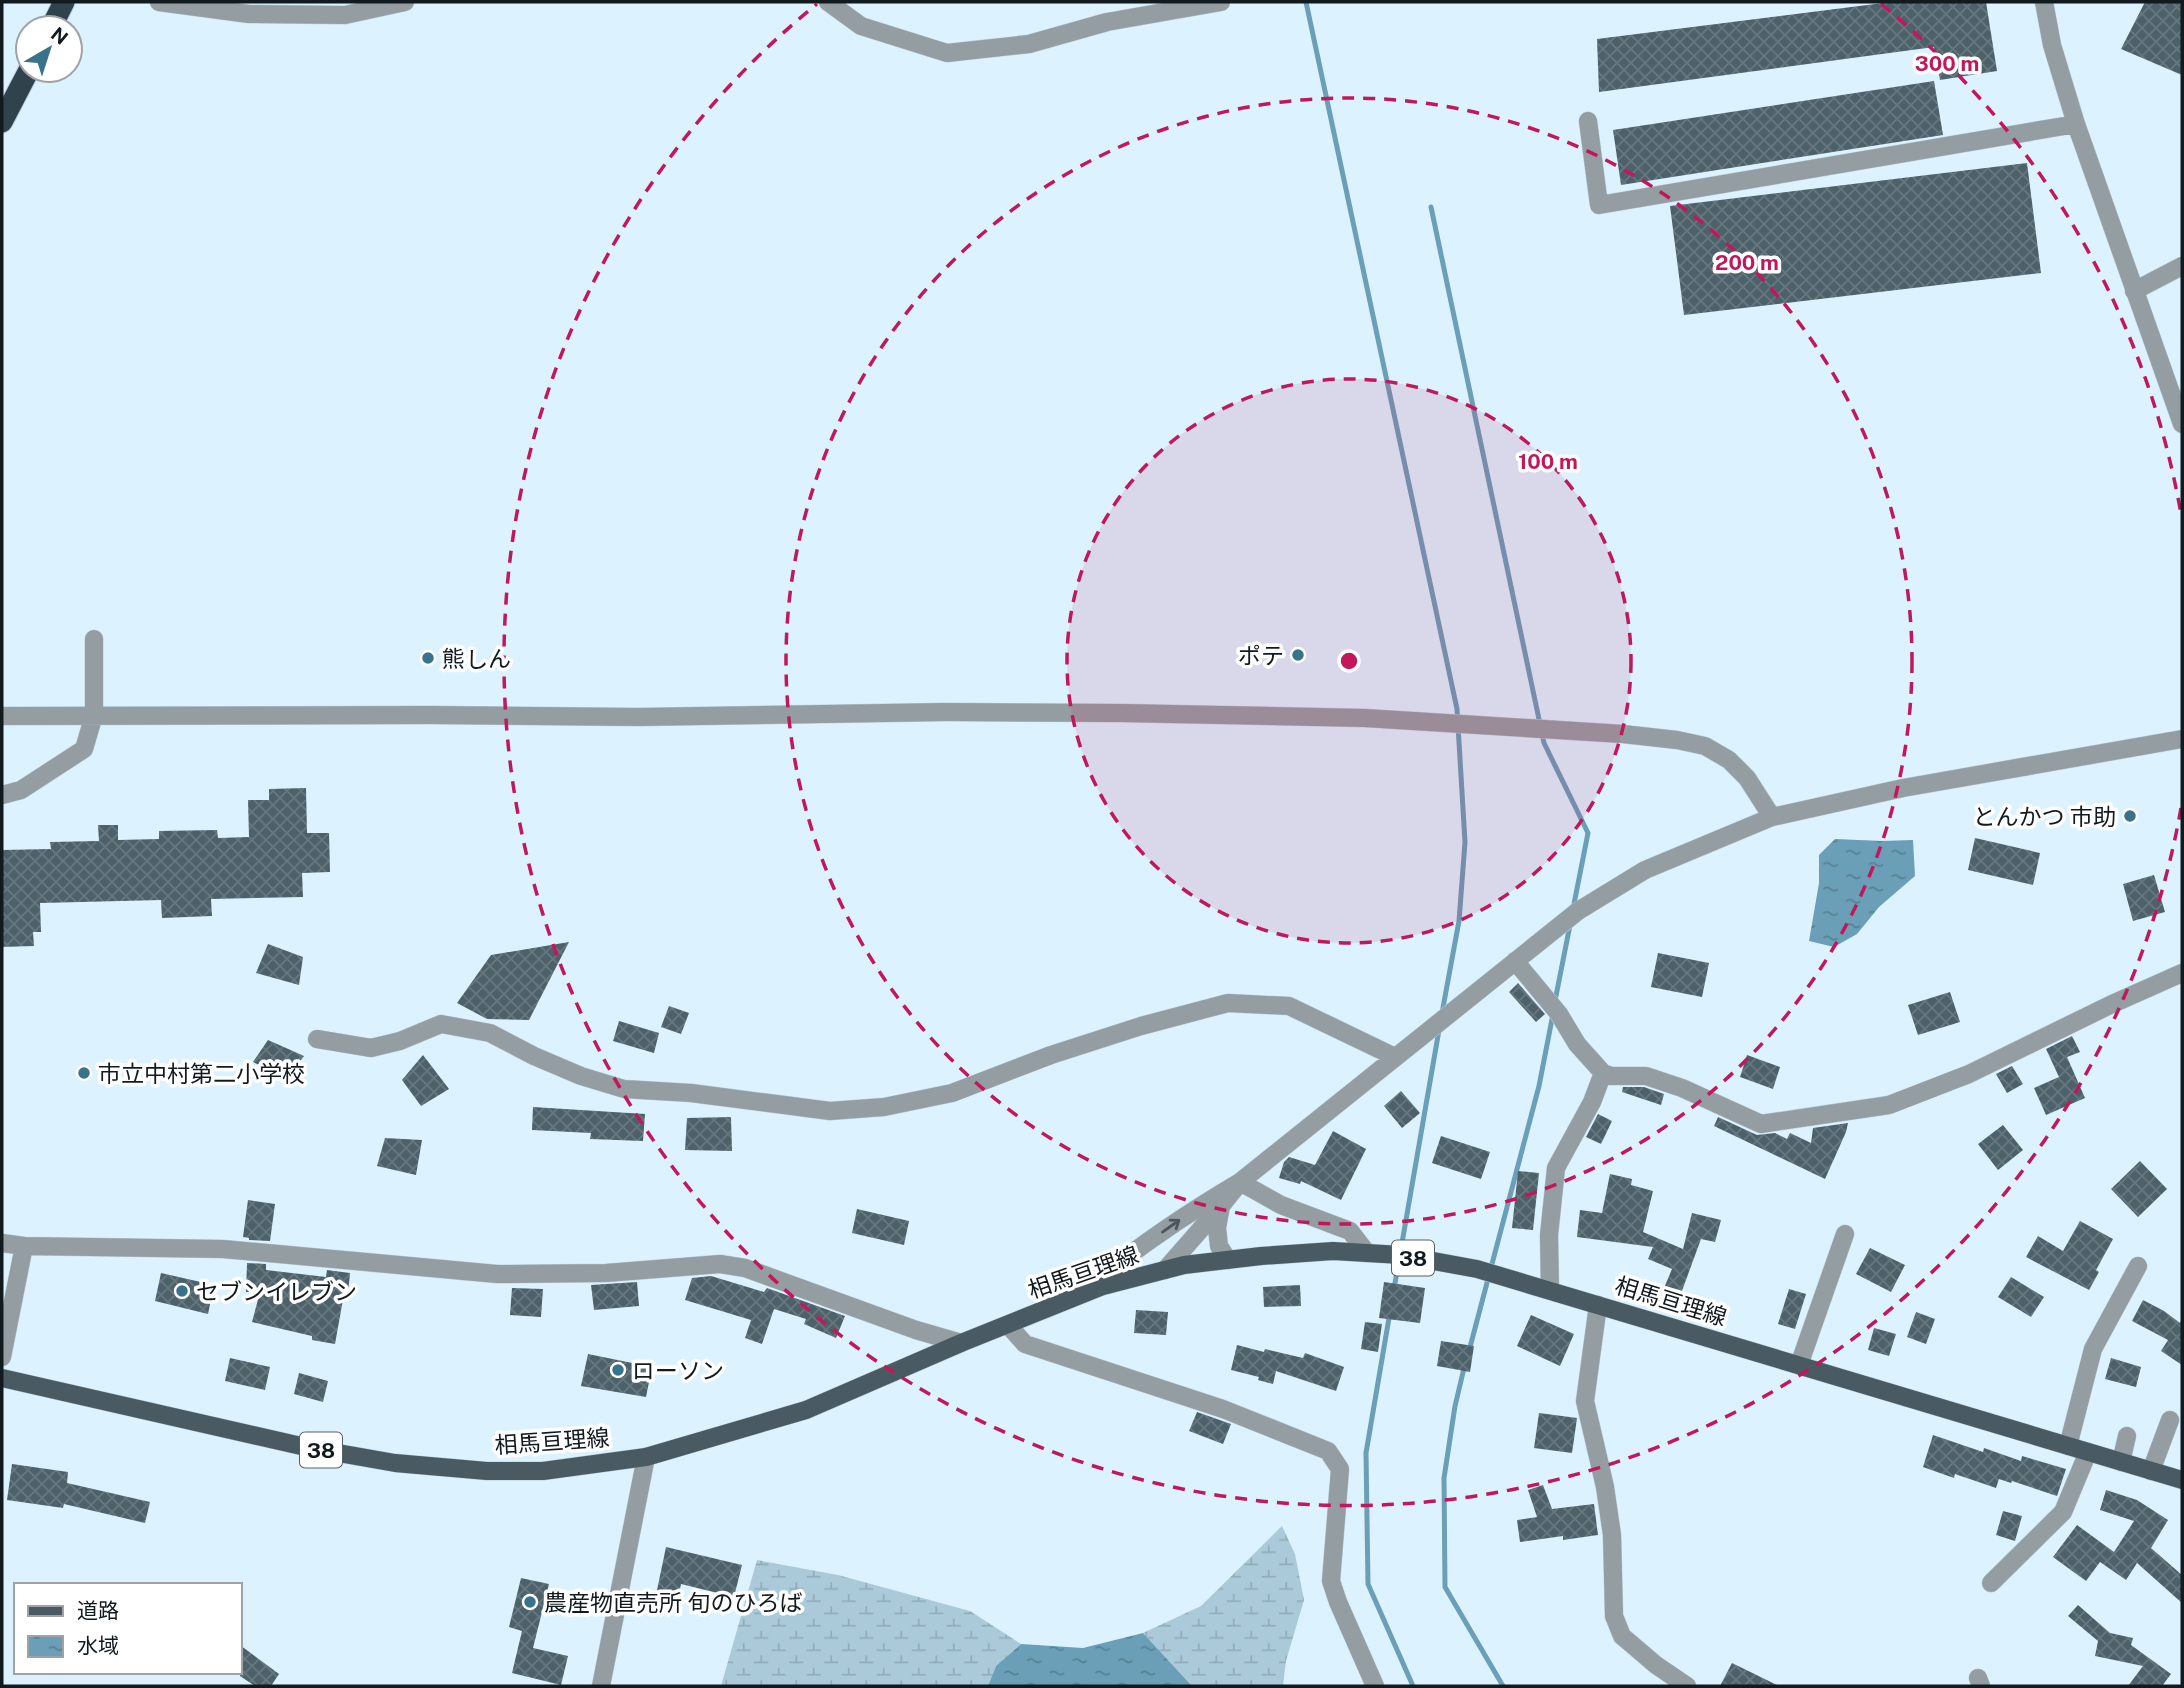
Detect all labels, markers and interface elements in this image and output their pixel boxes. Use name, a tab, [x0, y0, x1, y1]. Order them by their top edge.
north arrow	[14, 14, 84, 84]
text: N	[47, 23, 72, 49]
text: 300 m	[1915, 51, 1979, 76]
text: 200 m	[1715, 250, 1779, 275]
text: 100 m	[1518, 449, 1578, 474]
place label: ポテ	[1238, 642, 1284, 669]
place label: 熊しん	[442, 645, 511, 672]
marker: ポテ	[1290, 647, 1306, 663]
centre of rings	[1337, 649, 1361, 673]
marker: 熊しん	[420, 650, 436, 666]
place label: とんかつ 市助	[1972, 803, 2116, 830]
marker: とんかつ 市助	[2122, 808, 2138, 824]
place label: 市立中村第二小学校	[98, 1060, 305, 1087]
marker: 市立中村第二小学校	[76, 1065, 92, 1081]
one-way arrow	[1161, 1219, 1180, 1233]
road number: 38	[1392, 1240, 1434, 1276]
street label: 相馬亘理線	[1024, 1241, 1142, 1303]
street label: 相馬亘理線	[1612, 1271, 1730, 1331]
place label: セブンイレブン	[196, 1278, 357, 1305]
marker: セブンイレブン	[174, 1283, 190, 1299]
place label: ローソン	[632, 1357, 724, 1384]
marker: ローソン	[610, 1362, 626, 1378]
street label: 相馬亘理線	[494, 1424, 610, 1458]
road number: 38	[300, 1432, 342, 1468]
legend	[14, 1583, 242, 1674]
place label: 農産物直売所 旬のひろば	[544, 1589, 803, 1616]
marker: 農産物直売所 旬のひろば	[522, 1594, 538, 1610]
text: 道路	[77, 1598, 119, 1623]
text: 水域	[77, 1633, 119, 1658]

